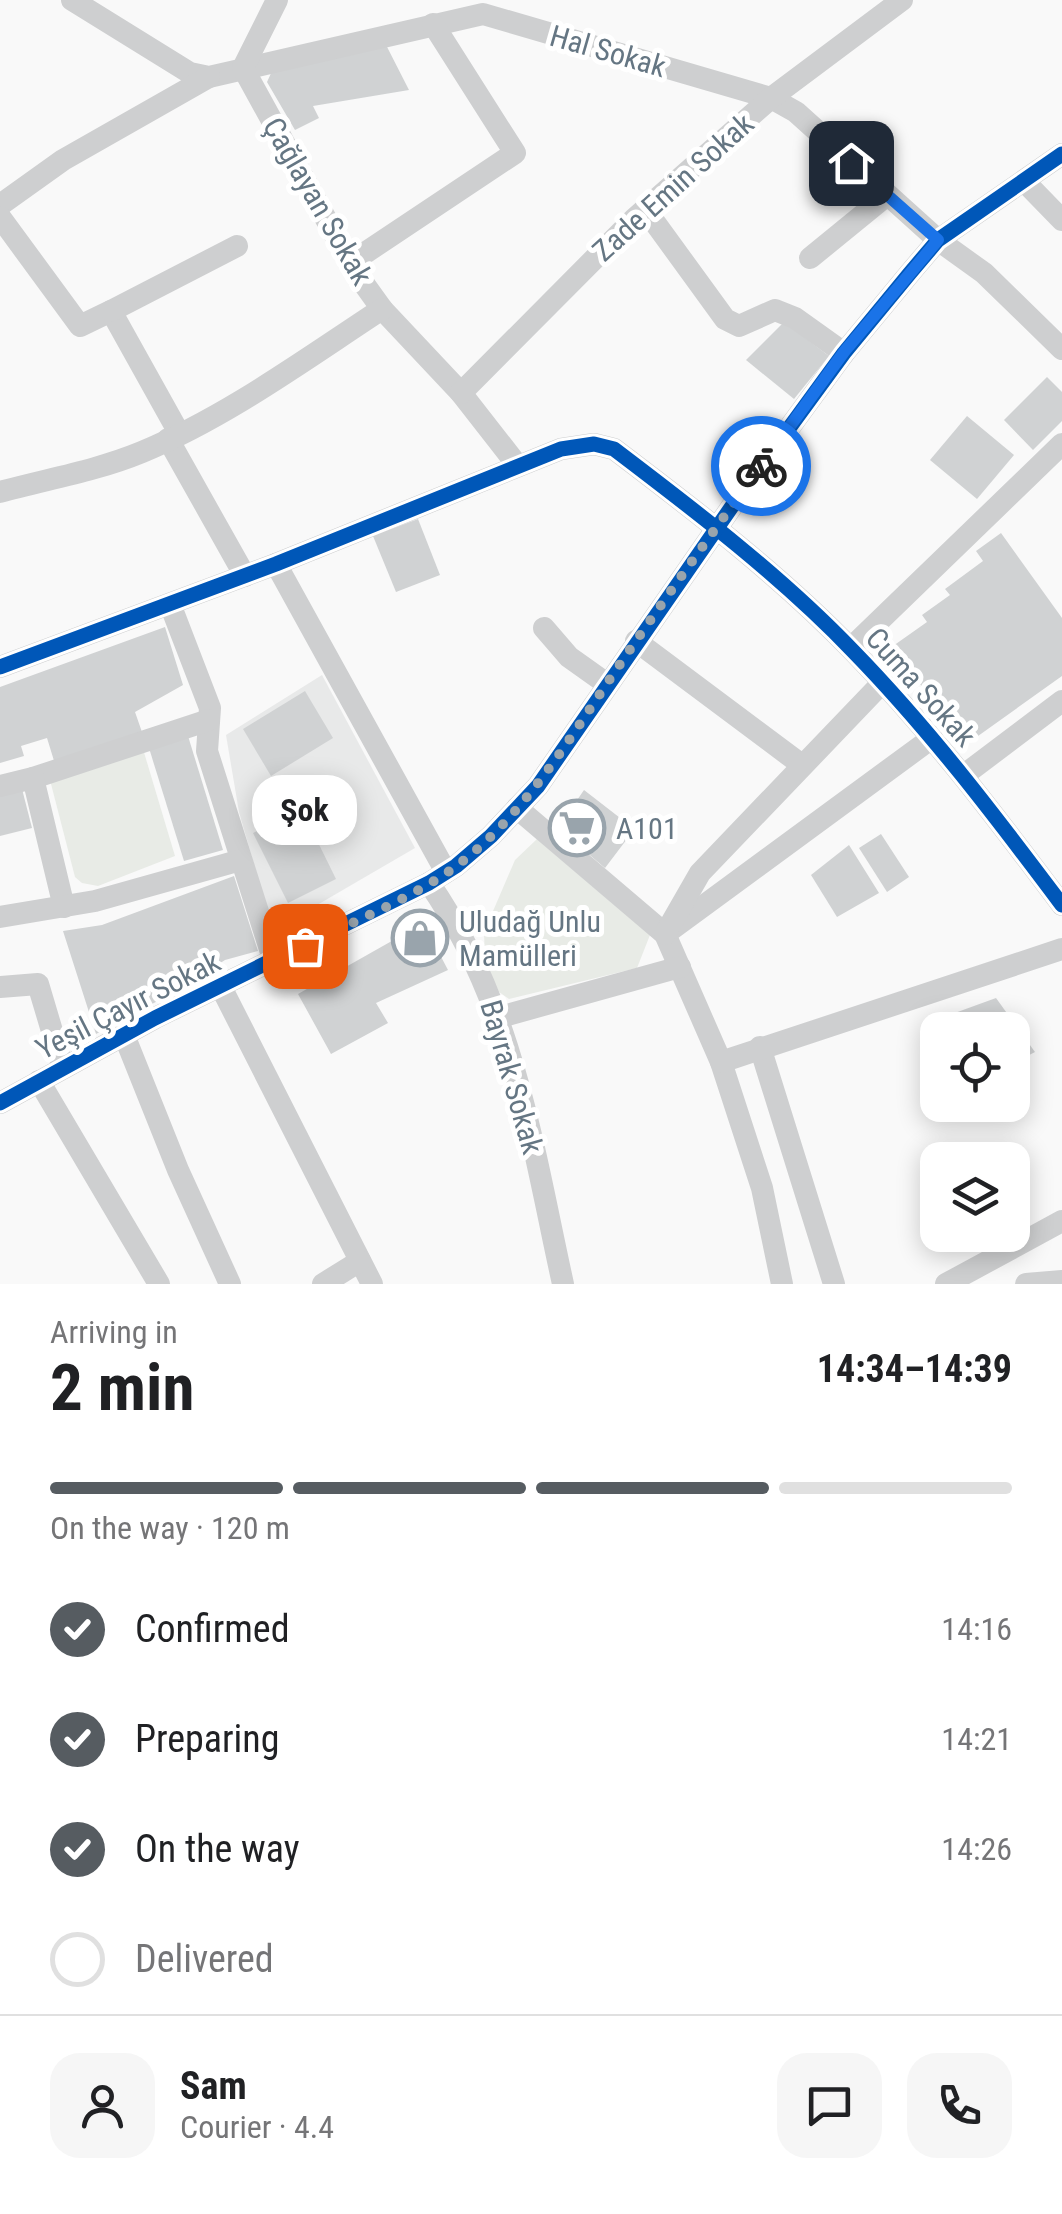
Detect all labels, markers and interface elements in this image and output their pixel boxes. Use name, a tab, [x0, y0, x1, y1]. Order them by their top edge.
street label: Hal Sokak	[546, 18, 670, 84]
street label: Zade Emin Sokak	[586, 106, 761, 268]
street label: Çağlayan Sokak	[256, 111, 380, 291]
pin	[809, 121, 894, 206]
icon: home	[824, 136, 879, 191]
courier	[711, 416, 811, 516]
icon: bike	[734, 439, 789, 494]
street label: Cuma Sokak	[859, 621, 984, 754]
callout: Şok	[252, 776, 358, 846]
text: Şok	[280, 791, 329, 829]
supermarket icon: A101	[547, 798, 607, 858]
place label: A101	[616, 811, 678, 846]
pin	[263, 904, 348, 989]
place label: Uludağ Unlu Mamülleri	[459, 904, 601, 973]
shop icon: Uludağ Unlu Mamülleri	[390, 908, 450, 968]
icon: bag	[278, 919, 333, 974]
street label: Yeşil Çayır Sokak	[30, 943, 226, 1066]
street label: Bayrak Sokak	[473, 996, 551, 1158]
map controls	[920, 1012, 1030, 1252]
button: locate	[920, 1012, 1030, 1122]
button: layers	[920, 1142, 1030, 1252]
text: Arriving in	[50, 1313, 178, 1351]
text: 14:34–14:39	[817, 1347, 1012, 1391]
text: 2 min	[50, 1350, 194, 1426]
text: On the way · 120 m	[50, 1509, 290, 1547]
icon: check	[50, 1602, 105, 1657]
text: Confirmed	[135, 1607, 290, 1651]
text: 14:16	[941, 1610, 1012, 1648]
icon: check	[50, 1712, 105, 1767]
text: Preparing	[135, 1717, 280, 1761]
text: 14:21	[941, 1720, 1012, 1758]
icon: check	[50, 1822, 105, 1877]
text: On the way	[135, 1827, 300, 1871]
text: 14:26	[941, 1830, 1012, 1868]
text: Delivered	[135, 1937, 274, 1981]
button: person	[50, 2053, 155, 2158]
button: chat	[777, 2053, 882, 2158]
button: phone	[907, 2053, 1012, 2158]
text: Sam	[180, 2064, 247, 2108]
text: Courier · 4.4	[180, 2108, 334, 2146]

